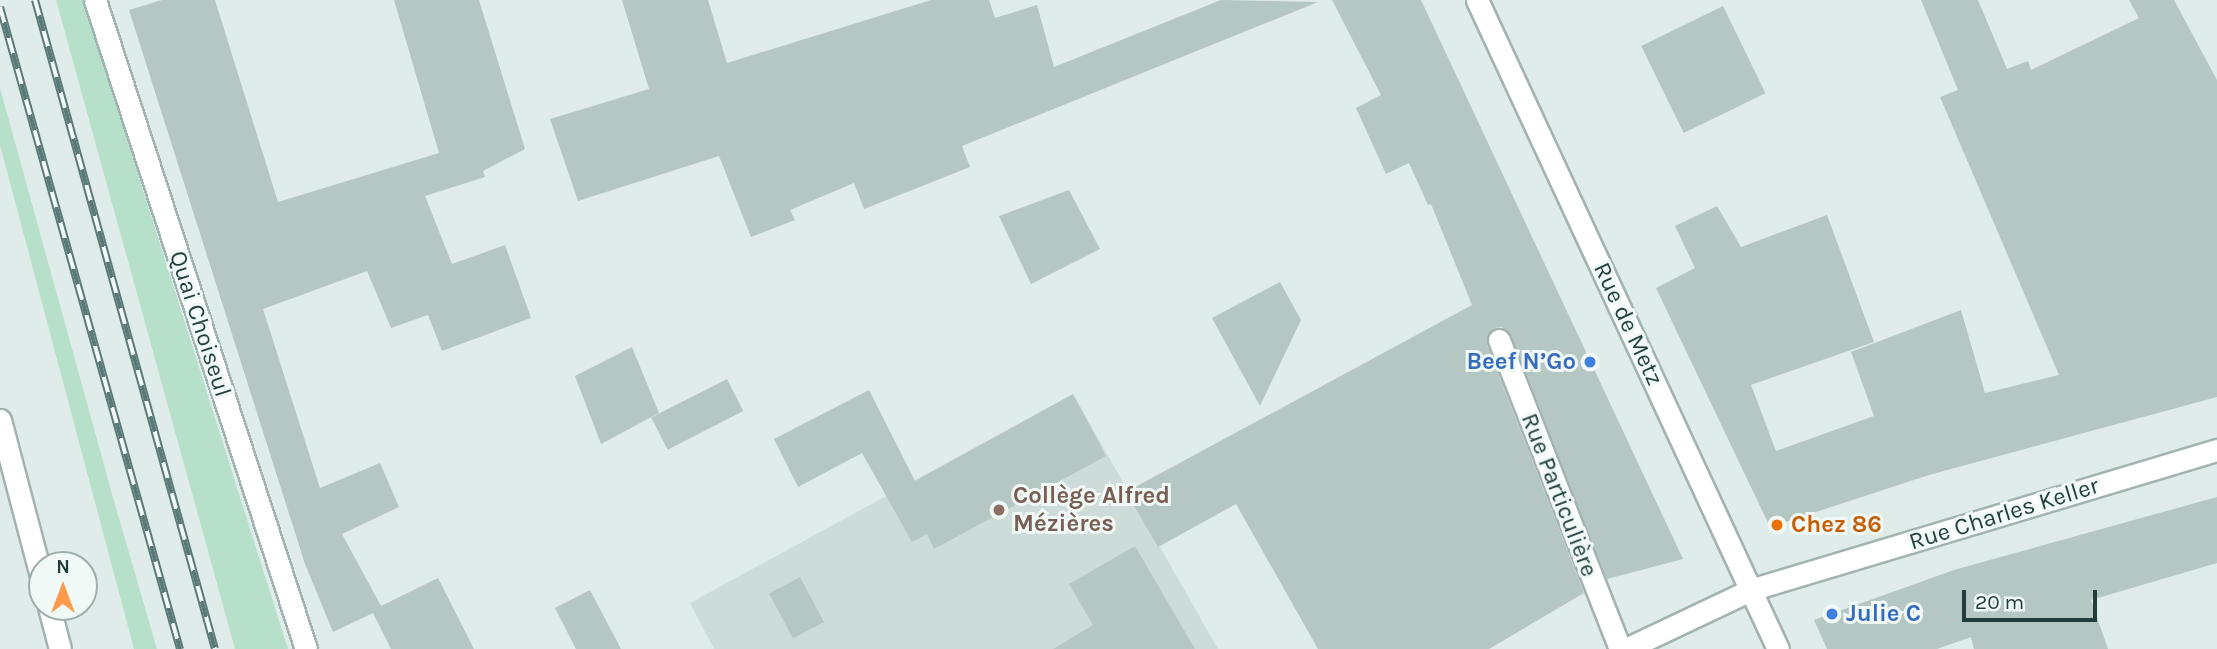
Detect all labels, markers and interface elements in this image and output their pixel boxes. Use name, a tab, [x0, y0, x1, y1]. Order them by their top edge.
street label: Quai Choiseul	[163, 247, 237, 401]
street label: Rue de Metz	[1587, 258, 1669, 390]
place label: Beef N’Go	[1467, 348, 1576, 376]
marker: Beef N’Go	[1582, 354, 1598, 370]
street label: Rue Particulière	[1515, 409, 1603, 581]
street label: Rue Charles Keller	[1906, 471, 2102, 557]
place label: Collège Alfred Mézières	[1013, 482, 1170, 538]
marker: Collège Alfred Mézières	[991, 502, 1007, 518]
place label: Chez 86	[1791, 511, 1882, 539]
marker: Chez 86	[1769, 517, 1785, 533]
north arrow	[28, 551, 98, 621]
text: N	[56, 556, 70, 578]
scale bar	[1965, 576, 2100, 620]
text: 20 m	[1975, 590, 2024, 614]
place label: Julie C	[1846, 600, 1921, 628]
marker: Julie C	[1824, 606, 1840, 622]

